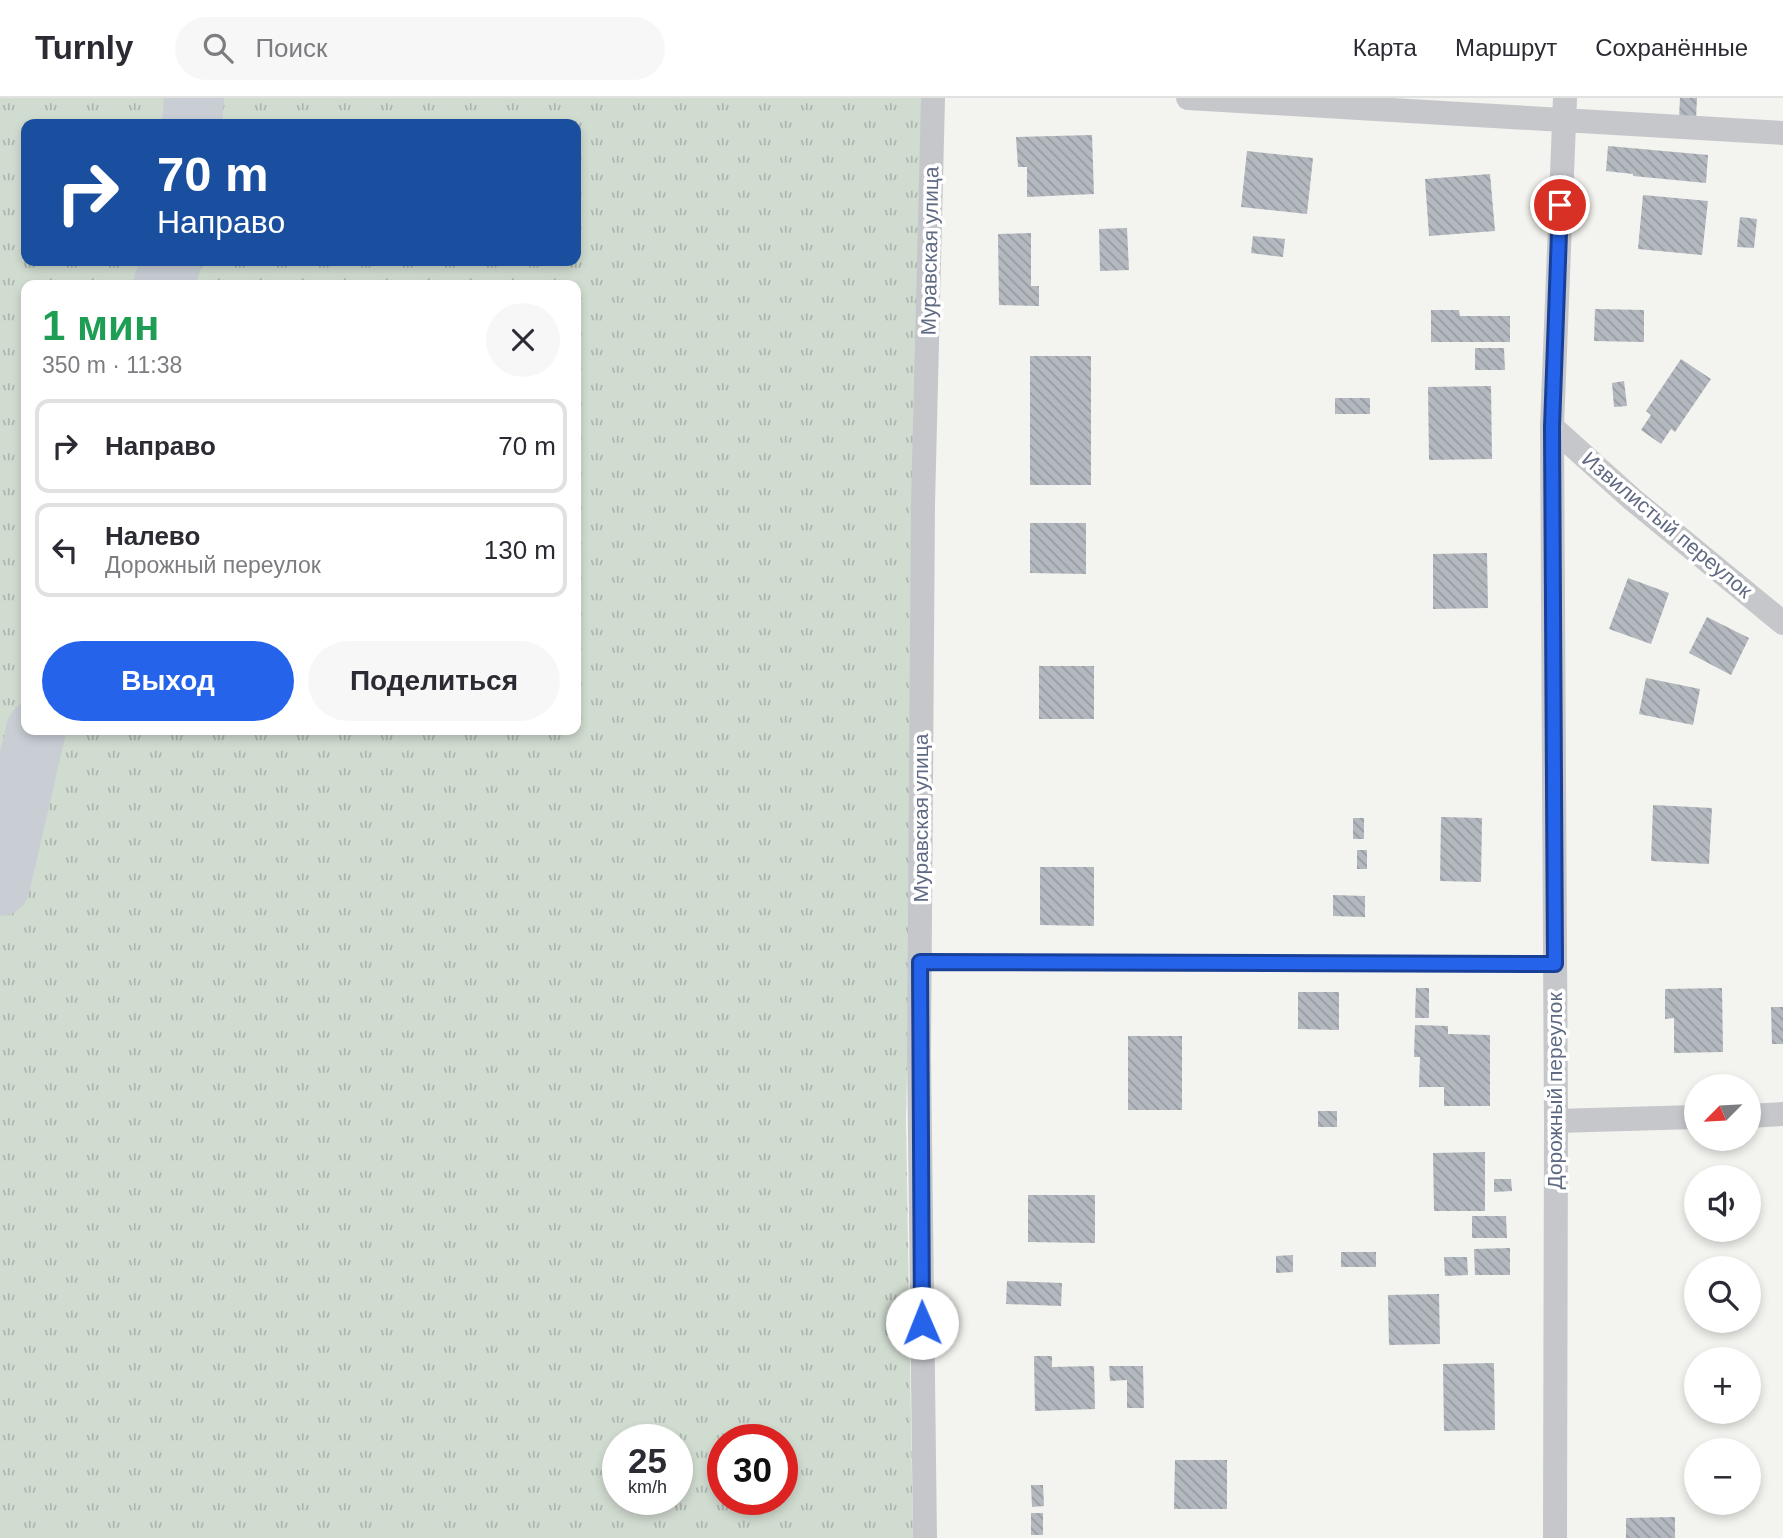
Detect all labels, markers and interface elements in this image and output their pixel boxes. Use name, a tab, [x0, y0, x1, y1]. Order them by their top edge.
search box	[175, 17, 665, 80]
text: Turnly	[35, 29, 133, 66]
icon: search	[199, 29, 237, 67]
text: Поиск	[255, 33, 327, 63]
text: Карта	[1353, 34, 1417, 61]
text: Маршрут	[1455, 34, 1557, 61]
text: Сохранённые	[1595, 34, 1748, 61]
icon: right	[42, 147, 133, 238]
text: 70 m	[157, 147, 269, 201]
street label: Муравская улица	[917, 166, 942, 336]
pin	[1530, 175, 1590, 235]
icon: arrive	[1541, 186, 1579, 224]
text: Направо	[157, 204, 285, 240]
text: 1 мин	[42, 302, 159, 349]
button: close	[486, 303, 560, 377]
text: 350 m · 11:38	[42, 352, 182, 378]
icon: right	[46, 427, 84, 465]
text: Направо	[105, 431, 216, 461]
text: 70 m	[498, 431, 556, 461]
street label: Извилистый переулок	[1578, 447, 1757, 603]
text: Налево	[105, 521, 200, 551]
icon: left	[46, 531, 84, 569]
text: 130 m	[484, 535, 556, 565]
text: Дорожный переулок	[105, 552, 321, 578]
button: Выход	[42, 641, 294, 721]
button: Поделиться	[308, 641, 560, 721]
street label: Муравская улица	[909, 733, 932, 903]
street label: Дорожный переулок	[1543, 992, 1566, 1190]
north arrow	[1684, 1074, 1760, 1152]
map controls	[1684, 1074, 1761, 1515]
button: sound	[1684, 1165, 1761, 1242]
button: search	[1684, 1256, 1761, 1333]
position arrow	[885, 1286, 959, 1360]
button: +	[1684, 1347, 1761, 1424]
speed limit sign: 30	[707, 1424, 798, 1515]
button: −	[1684, 1438, 1761, 1515]
text: 25	[628, 1441, 667, 1480]
text: km/h	[628, 1477, 667, 1497]

